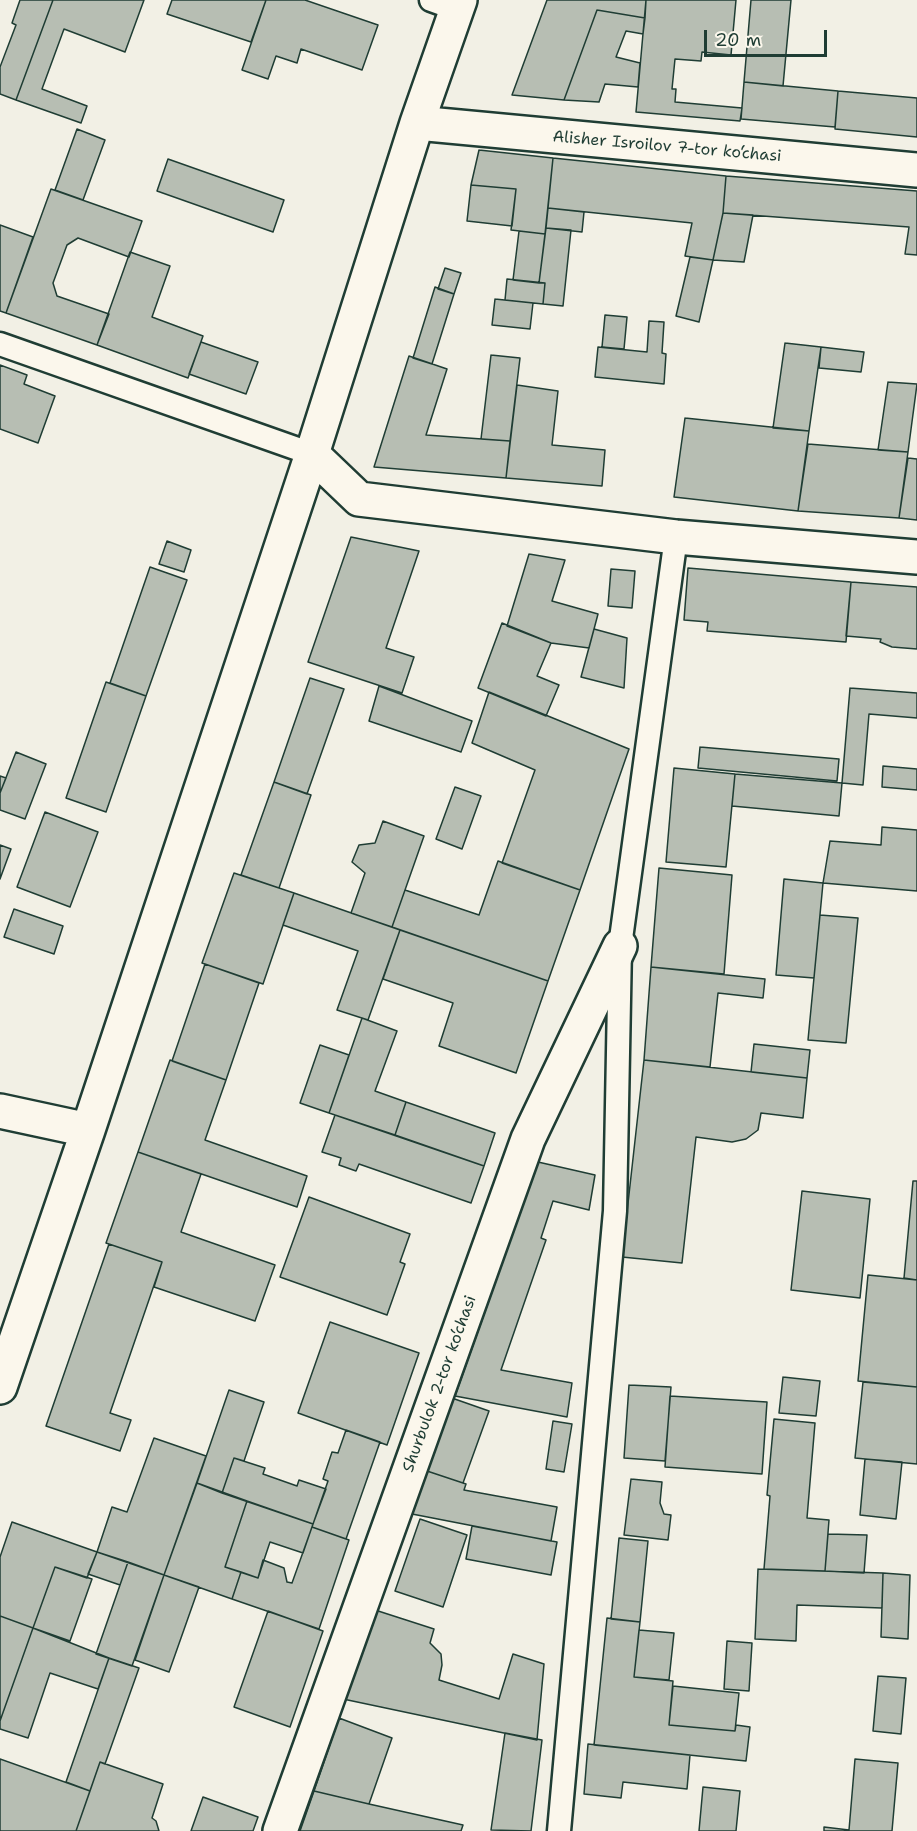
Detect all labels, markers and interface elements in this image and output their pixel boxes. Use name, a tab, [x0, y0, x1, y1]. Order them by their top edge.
scale bar	[707, 18, 830, 56]
text: 20 m	[715, 28, 761, 52]
street label: Alisher Isroilov 7-tor ko‘chasi	[552, 127, 782, 167]
street label: Shurbulok 2-tor ko‘chasi	[399, 1293, 481, 1475]

